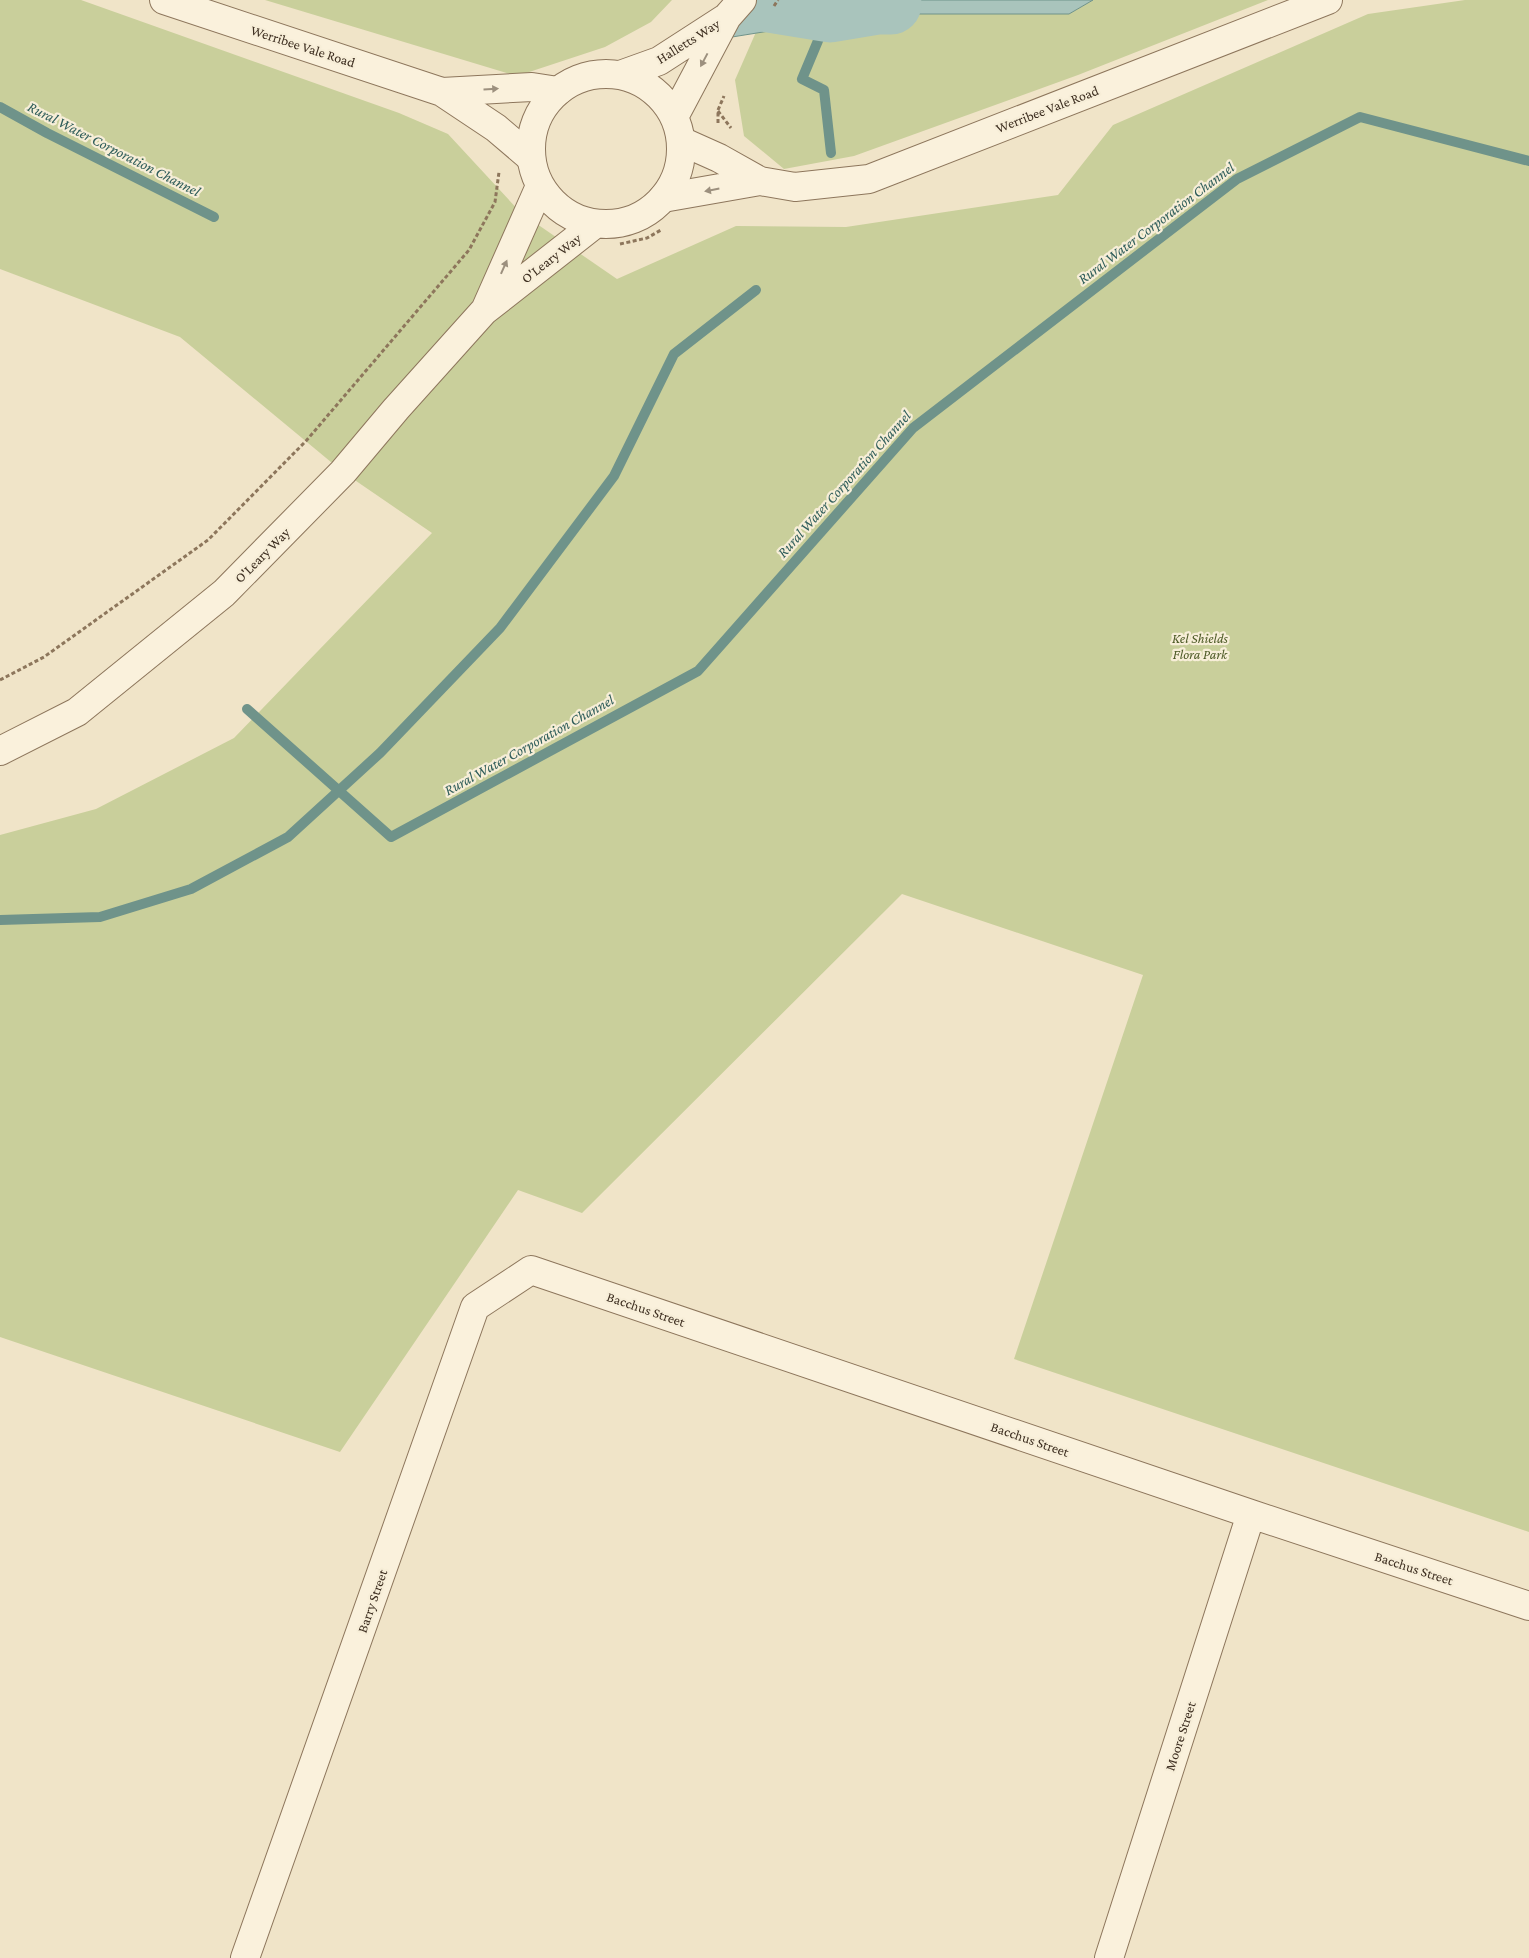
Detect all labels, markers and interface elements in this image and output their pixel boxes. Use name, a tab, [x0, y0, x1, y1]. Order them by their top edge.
street label: Halletts Way	[653, 15, 723, 67]
street label: Werribee Vale Road	[249, 22, 358, 71]
one-way arrow	[700, 52, 708, 67]
street label: Werribee Vale Road	[993, 82, 1101, 136]
one-way arrow	[483, 85, 499, 93]
water label: Rural Water Corporation Channel	[25, 98, 203, 201]
water label: Rural Water Corporation Channel	[1075, 159, 1238, 288]
one-way arrow	[703, 187, 719, 195]
street label: O'Leary Way	[518, 229, 584, 286]
one-way arrow	[500, 260, 508, 274]
water label: Rural Water Corporation Channel	[774, 407, 915, 561]
street label: O'Leary Way	[231, 524, 293, 586]
park label: Kel Shields Flora Park	[1172, 630, 1229, 662]
water label: Rural Water Corporation Channel	[441, 691, 617, 799]
street label: Bacchus Street	[605, 1288, 687, 1330]
street label: Bacchus Street	[989, 1418, 1071, 1460]
street label: Bacchus Street	[1373, 1548, 1456, 1588]
street label: Barry Street	[354, 1567, 390, 1635]
street label: Moore Street	[1161, 1699, 1199, 1773]

